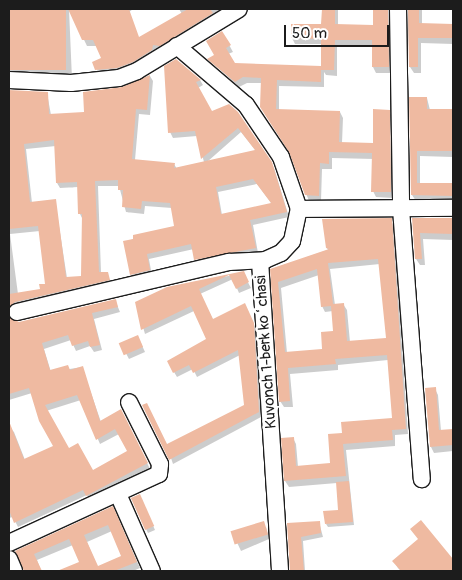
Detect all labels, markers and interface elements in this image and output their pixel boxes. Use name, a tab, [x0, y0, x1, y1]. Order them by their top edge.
scale bar	[287, 15, 392, 47]
text: 50 m	[292, 24, 327, 43]
street label: Kuvonch 1-berk koʻchasi	[252, 275, 280, 429]

